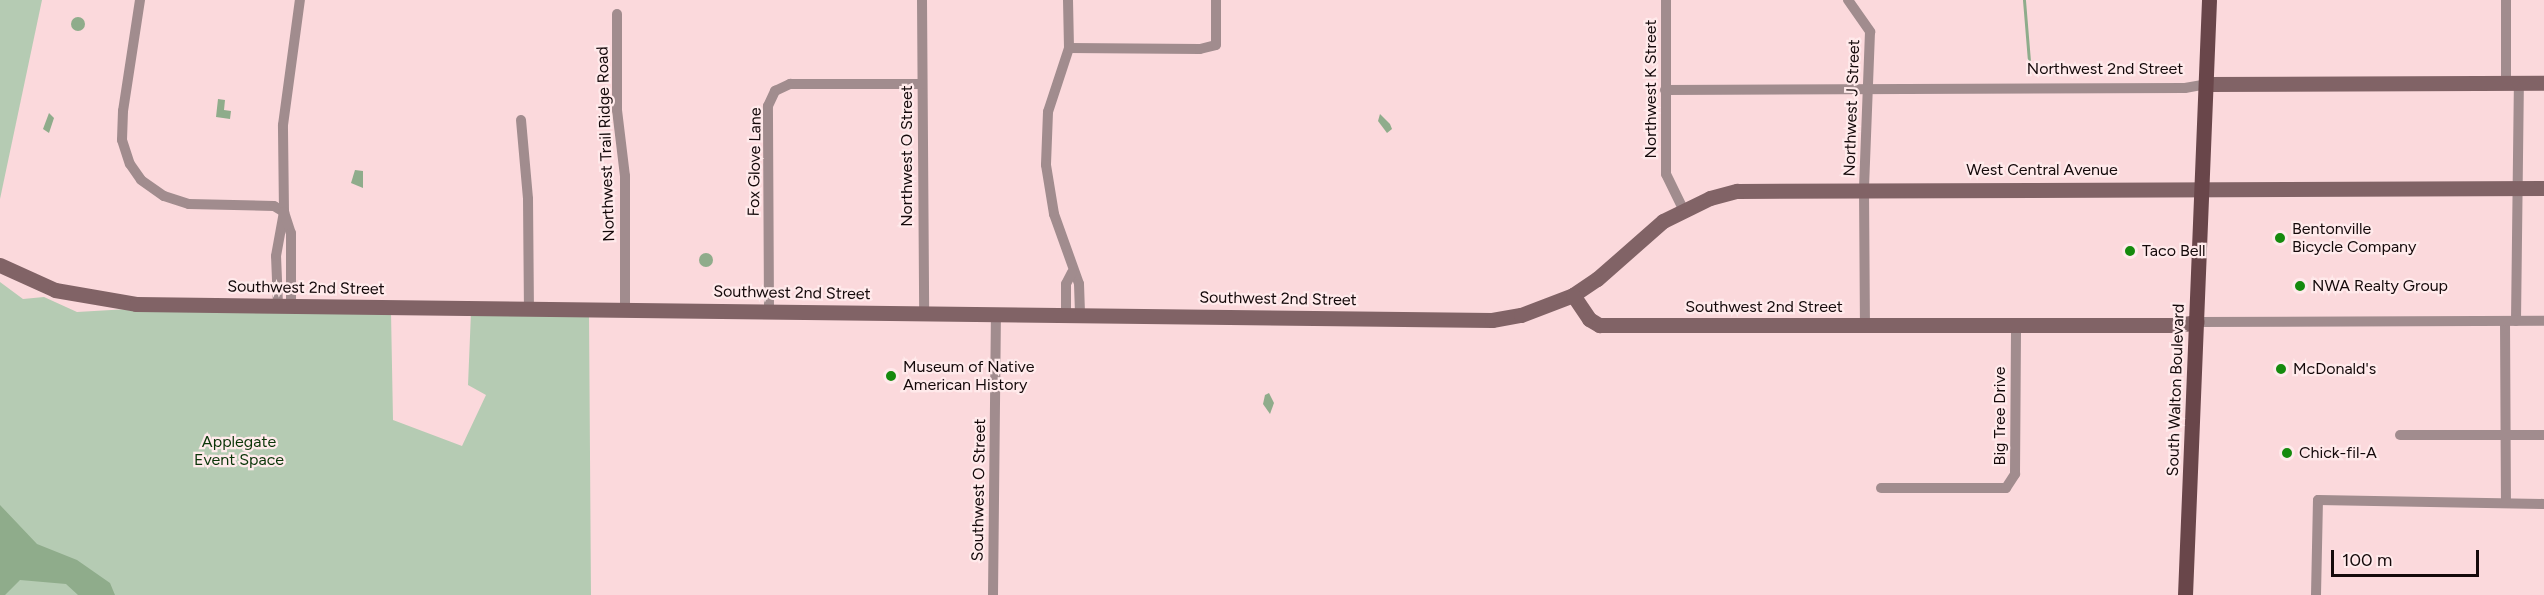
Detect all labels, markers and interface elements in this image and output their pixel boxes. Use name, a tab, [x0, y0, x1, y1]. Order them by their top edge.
street label: Northwest K Street	[1641, 20, 1661, 158]
street label: Northwest J Street	[1840, 39, 1864, 177]
street label: Northwest Trail Ridge Road	[593, 46, 619, 242]
street label: Northwest 2nd Street	[2027, 59, 2183, 79]
street label: Northwest O Street	[897, 85, 917, 227]
street label: Fox Glove Lane	[744, 107, 766, 217]
street label: West Central Avenue	[1966, 160, 2118, 180]
place label: Bentonville Bicycle Company	[2292, 219, 2416, 257]
marker: Bentonville Bicycle Company	[2273, 231, 2287, 245]
place label: Taco Bell	[2142, 241, 2205, 261]
marker: Taco Bell	[2123, 244, 2137, 258]
place label: NWA Realty Group	[2312, 276, 2448, 296]
street label: Southwest 2nd Street	[227, 277, 385, 299]
marker: NWA Realty Group	[2293, 279, 2307, 293]
street label: Southwest 2nd Street	[713, 282, 871, 304]
street label: Southwest 2nd Street	[1199, 288, 1357, 310]
street label: Southwest 2nd Street	[1685, 297, 1843, 317]
street label: South Walton Boulevard	[2163, 303, 2189, 477]
place label: Museum of Native American History	[903, 357, 1034, 395]
place label: McDonald's	[2293, 359, 2376, 379]
marker: McDonald's	[2274, 362, 2288, 376]
street label: Big Tree Drive	[1990, 367, 2010, 465]
marker: Museum of Native American History	[884, 369, 898, 383]
street label: Southwest O Street	[968, 419, 990, 561]
park label: Applegate Event Space	[194, 432, 284, 470]
place label: Chick-fil-A	[2299, 443, 2377, 463]
marker: Chick-fil-A	[2280, 446, 2294, 460]
scale bar	[2334, 538, 2482, 576]
text: 100 m	[2342, 549, 2392, 571]

